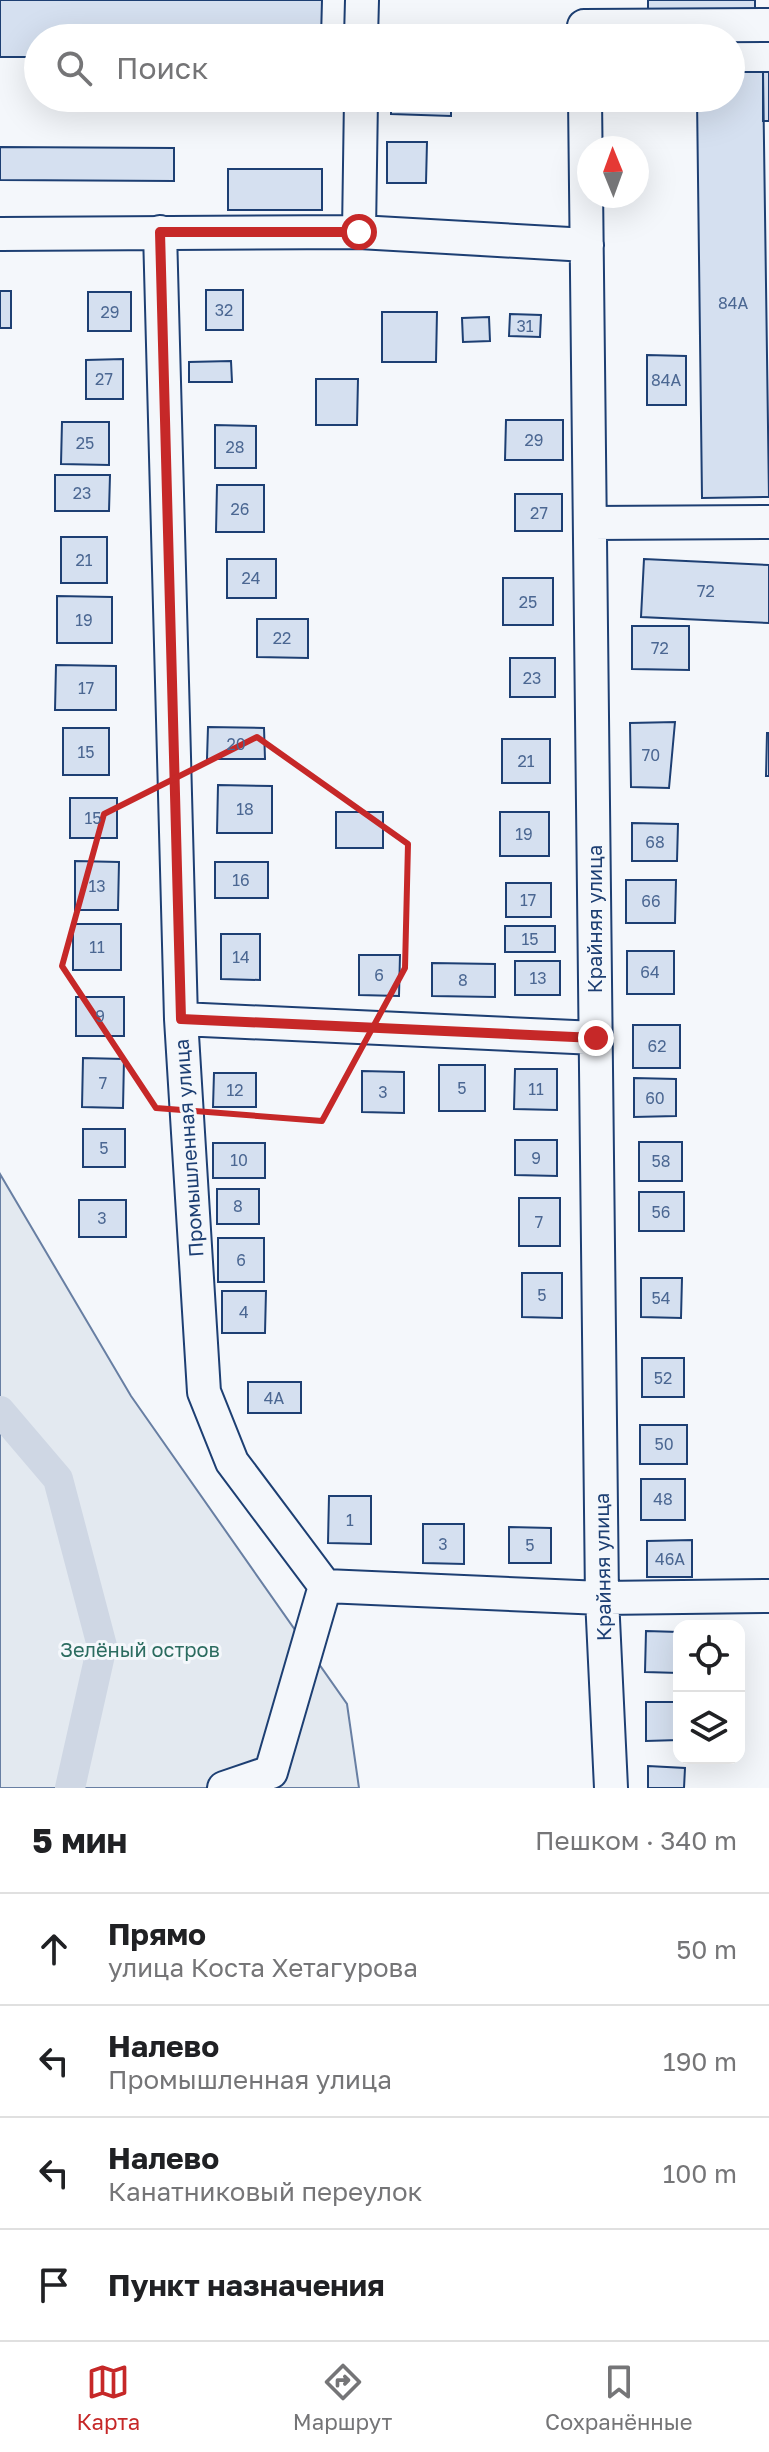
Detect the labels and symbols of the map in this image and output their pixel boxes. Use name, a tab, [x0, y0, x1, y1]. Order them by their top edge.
north arrow	[577, 136, 649, 208]
route start	[341, 214, 377, 250]
house number: 84А	[718, 293, 748, 313]
house number: 32	[215, 300, 233, 320]
house number: 29	[101, 302, 119, 322]
house number: 31	[516, 316, 534, 336]
house number: 27	[95, 369, 113, 389]
house number: 84А	[651, 370, 681, 390]
house number: 29	[525, 430, 543, 450]
house number: 25	[76, 433, 94, 453]
house number: 28	[225, 437, 245, 457]
house number: 23	[73, 483, 91, 503]
house number: 26	[231, 499, 249, 519]
house number: 27	[530, 503, 548, 523]
house number: 21	[75, 550, 93, 570]
house number: 24	[241, 568, 261, 588]
house number: 72	[697, 581, 715, 601]
house number: 25	[519, 592, 537, 612]
house number: 19	[75, 610, 93, 630]
house number: 22	[273, 628, 291, 648]
house number: 72	[651, 638, 669, 658]
house number: 23	[523, 668, 541, 688]
house number: 17	[78, 678, 94, 698]
house number: 20	[226, 734, 246, 754]
house number: 15	[77, 742, 95, 762]
house number: 70	[642, 745, 660, 765]
house number: 21	[517, 751, 535, 771]
house number: 18	[236, 799, 254, 819]
house number: 15	[84, 808, 102, 828]
house number: 19	[515, 824, 533, 844]
house number: 68	[645, 832, 665, 852]
street label: Крайняя улица	[582, 845, 606, 993]
house number: 16	[232, 870, 250, 890]
house number: 13	[88, 876, 106, 896]
house number: 17	[520, 890, 536, 910]
house number: 66	[641, 891, 661, 911]
house number: 15	[521, 929, 539, 949]
house number: 11	[89, 937, 105, 957]
house number: 14	[232, 947, 250, 967]
house number: 64	[640, 962, 660, 982]
house number: 6	[374, 965, 384, 985]
house number: 13	[529, 968, 547, 988]
house number: 8	[458, 970, 468, 990]
house number: 9	[95, 1006, 105, 1026]
route end	[578, 1020, 614, 1056]
house number: 62	[648, 1036, 666, 1056]
street label: Промышленная улица	[168, 1038, 208, 1258]
house number: 7	[99, 1073, 107, 1093]
house number: 5	[457, 1078, 467, 1098]
house number: 11	[528, 1079, 544, 1099]
house number: 12	[226, 1080, 244, 1100]
house number: 3	[378, 1082, 388, 1102]
house number: 60	[645, 1088, 665, 1108]
house number: 5	[99, 1138, 109, 1158]
house number: 9	[531, 1148, 541, 1168]
house number: 10	[230, 1150, 248, 1170]
house number: 58	[651, 1151, 671, 1171]
house number: 8	[233, 1196, 243, 1216]
house number: 56	[652, 1202, 670, 1222]
house number: 3	[97, 1208, 107, 1228]
house number: 7	[535, 1212, 543, 1232]
house number: 6	[236, 1250, 246, 1270]
house number: 5	[537, 1285, 547, 1305]
house number: 54	[651, 1288, 671, 1308]
house number: 4	[239, 1302, 249, 1322]
house number: 52	[654, 1368, 672, 1388]
house number: 4А	[264, 1388, 285, 1408]
house number: 50	[654, 1434, 674, 1454]
house number: 48	[653, 1489, 673, 1509]
street label: Крайняя улица	[589, 1493, 615, 1641]
house number: 1	[346, 1510, 354, 1530]
house number: 3	[438, 1534, 448, 1554]
house number: 5	[525, 1535, 535, 1555]
house number: 46А	[655, 1549, 685, 1569]
park label: Зелёный остров	[60, 1637, 220, 1661]

